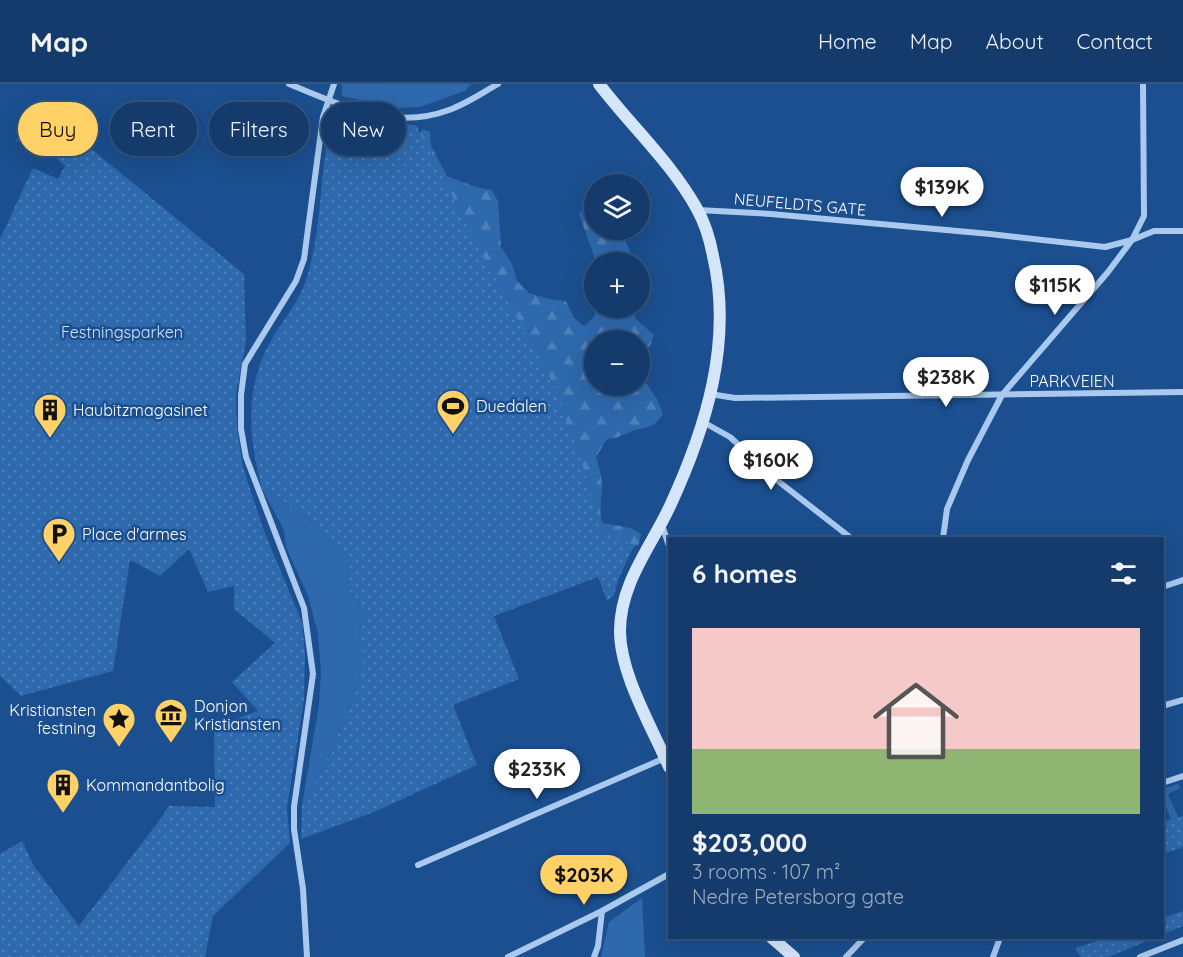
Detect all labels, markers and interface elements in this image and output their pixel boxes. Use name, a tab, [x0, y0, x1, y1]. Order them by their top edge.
text: Map	[30, 24, 88, 59]
text: Home	[818, 28, 877, 54]
text: Map	[910, 28, 953, 54]
text: About	[986, 28, 1044, 54]
text: Contact	[1077, 28, 1153, 54]
chip: Buy	[18, 102, 98, 156]
chip: Rent	[110, 102, 197, 156]
chip: Filters	[209, 102, 309, 156]
chip: New	[321, 102, 406, 156]
pin: $139K	[900, 167, 984, 218]
map controls	[584, 174, 650, 396]
button: layers	[584, 174, 650, 240]
text: $139K	[915, 174, 969, 199]
street label: NEUFELDTS GATE	[733, 188, 867, 220]
button: +	[584, 252, 650, 318]
pin: $115K	[1013, 265, 1097, 316]
text: $115K	[1029, 272, 1081, 297]
park label: Festningsparken	[61, 322, 183, 342]
button: −	[584, 330, 650, 396]
pin: $238K	[904, 357, 988, 408]
text: $238K	[917, 364, 975, 389]
street label: PARKVEIEN	[1029, 371, 1115, 391]
sports icon: Duedalen	[435, 388, 471, 435]
building icon: Haubitzmagasinet	[32, 392, 68, 439]
place label: Duedalen	[476, 396, 547, 416]
place label: Haubitzmagasinet	[73, 400, 208, 420]
pin: $160K	[729, 440, 813, 491]
text: $160K	[743, 447, 799, 472]
parking icon: Place d'armes	[41, 516, 77, 563]
place label: Place d'armes	[82, 524, 186, 544]
text: 6 homes	[692, 557, 797, 590]
icon: filters	[1107, 557, 1140, 590]
icon: home	[862, 667, 970, 775]
place label: Donjon Kristiansten	[194, 696, 281, 734]
museum icon: Donjon Kristiansten	[153, 697, 189, 744]
place label: Kristiansten festning	[9, 700, 96, 738]
place icon: Kristiansten festning	[101, 701, 137, 748]
pin: $233K	[495, 749, 579, 800]
text: $233K	[508, 756, 566, 781]
building icon: Kommandantbolig	[45, 767, 81, 814]
place label: Kommandantbolig	[86, 775, 225, 795]
text: $203,000	[692, 826, 807, 859]
pin: $203K	[542, 855, 626, 906]
text: 3 rooms · 107 m²	[692, 859, 840, 884]
text: $203K	[554, 862, 614, 887]
text: Nedre Petersborg gate	[692, 884, 904, 909]

